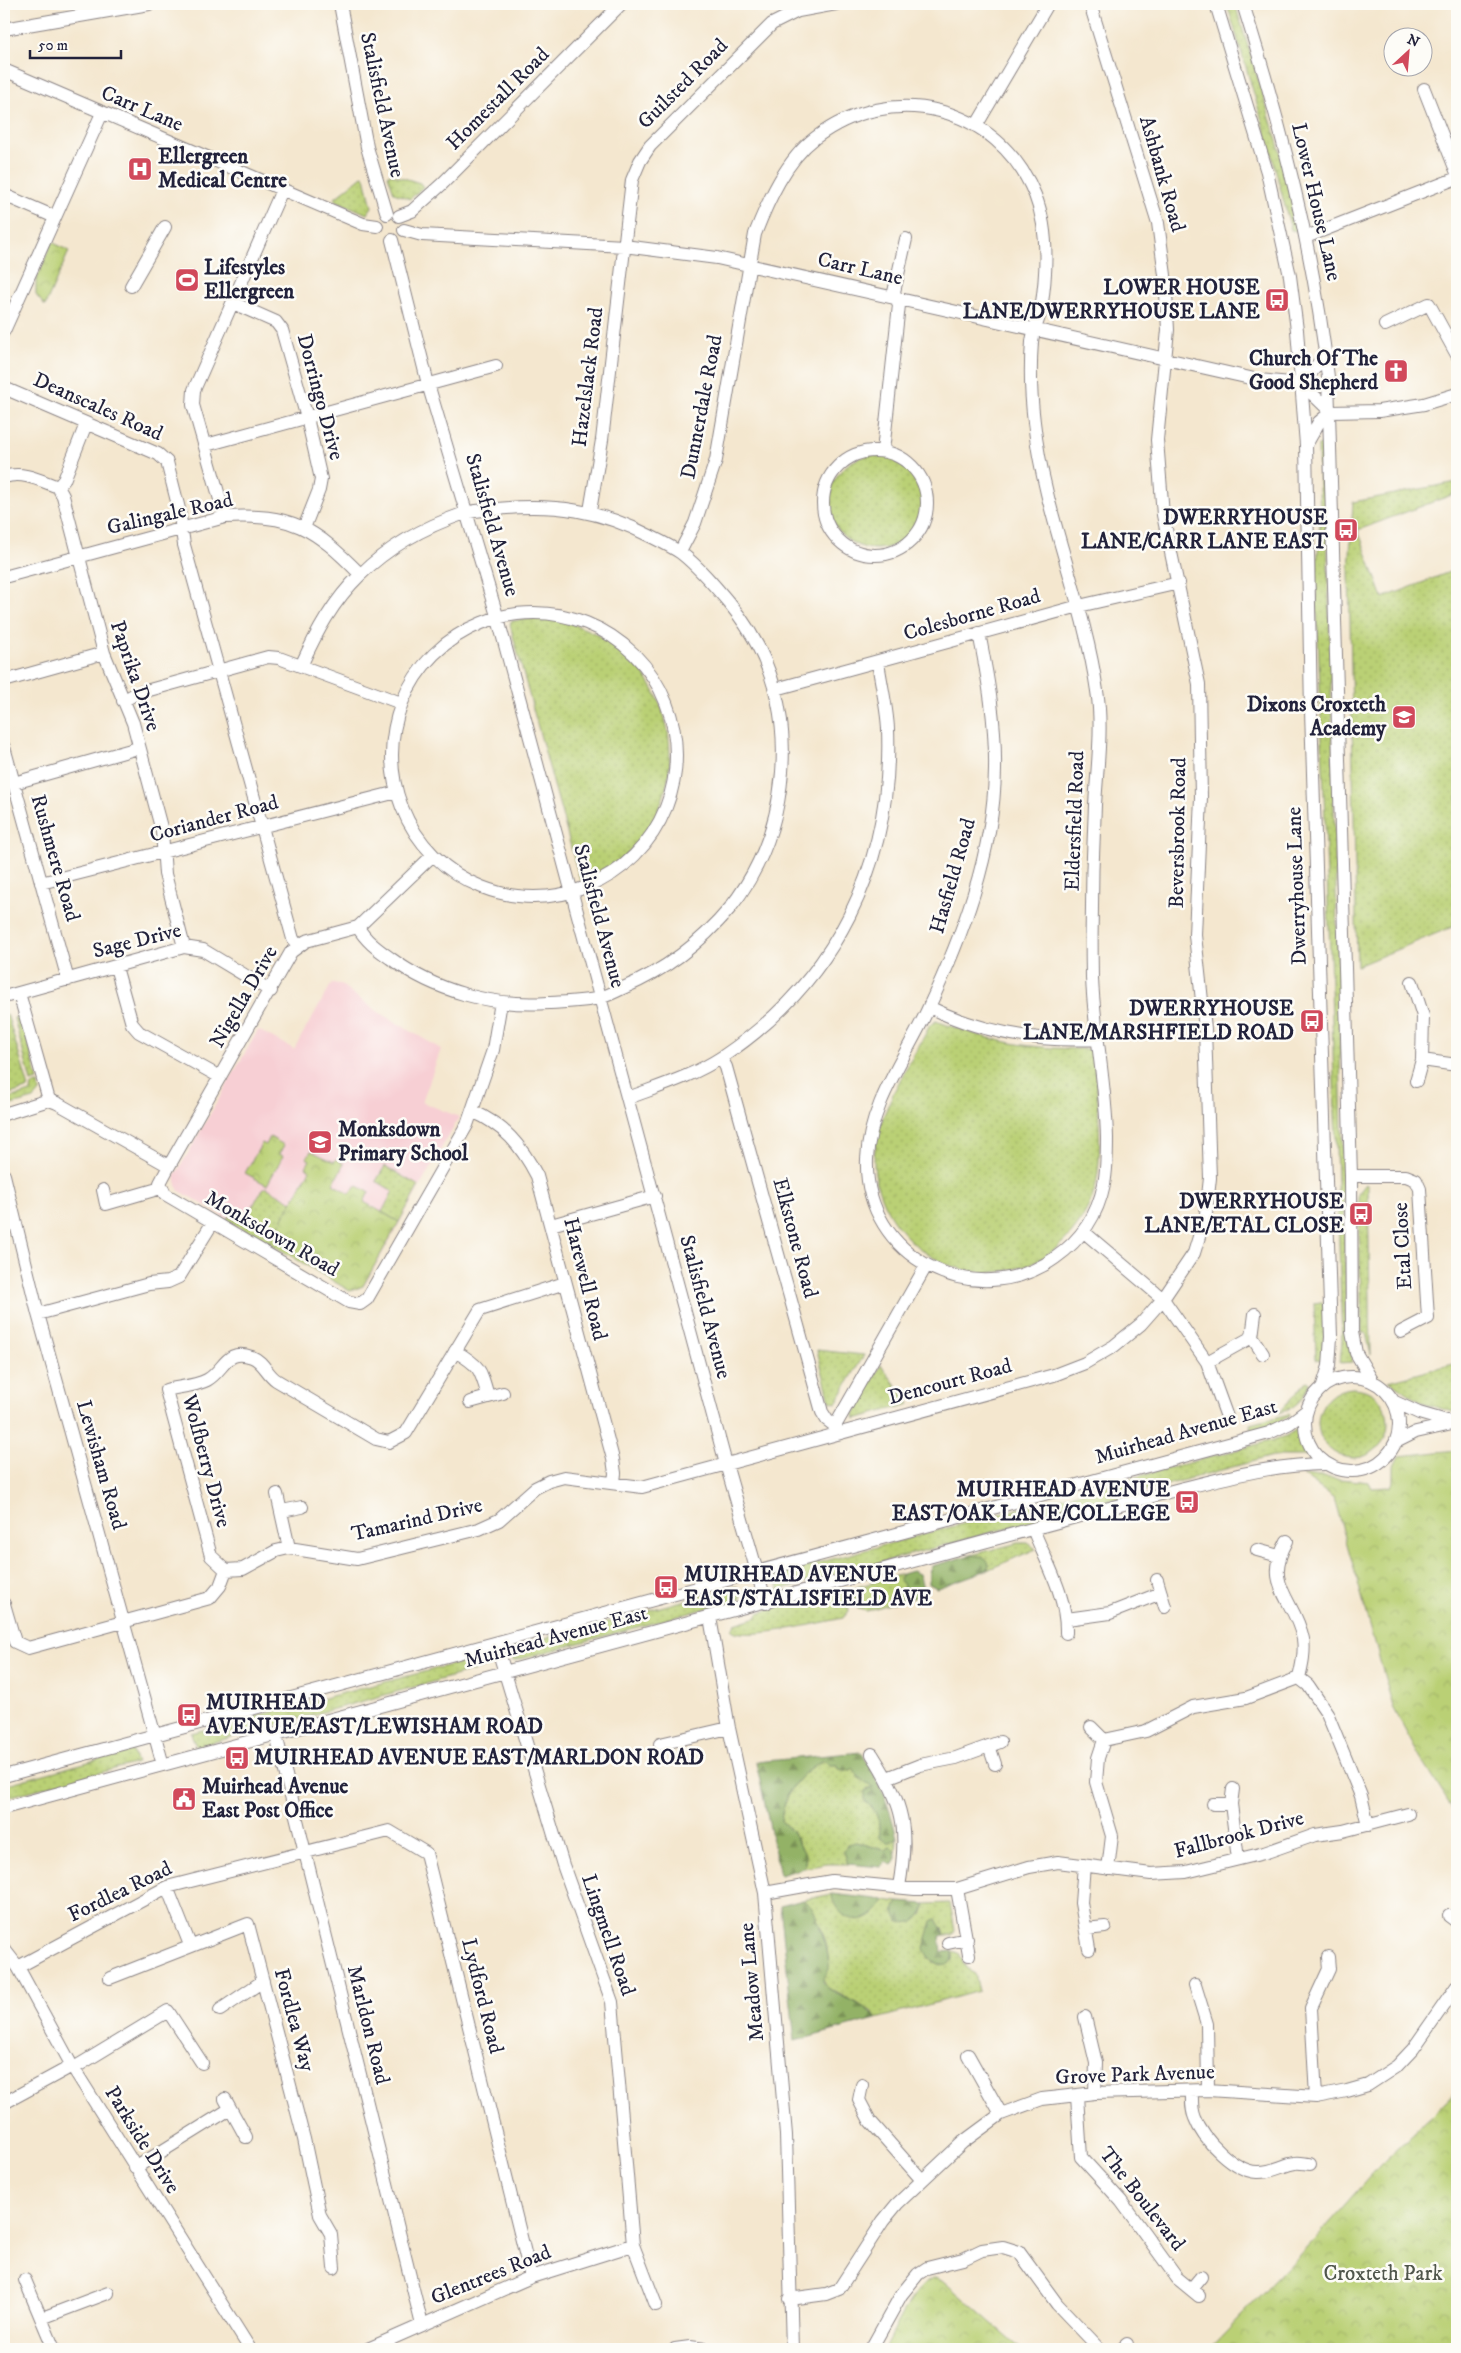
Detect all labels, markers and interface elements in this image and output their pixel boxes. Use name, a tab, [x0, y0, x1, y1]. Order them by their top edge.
scale bar	[30, 28, 121, 60]
north arrow	[1384, 28, 1434, 78]
street label: Stalisfield Avenue	[354, 30, 410, 180]
text: N	[1404, 31, 1423, 52]
street label: Guilsted Road	[632, 33, 734, 135]
text: 50 m	[38, 36, 68, 55]
street label: Homestall Road	[441, 42, 555, 156]
street label: Carr Lane	[97, 80, 187, 138]
street label: Ashbank Road	[1133, 113, 1191, 236]
street label: Lower House Lane	[1285, 121, 1347, 284]
place label: Ellergreen Medical Centre	[158, 144, 287, 194]
hospital icon: Ellergreen Medical Centre	[127, 156, 153, 182]
street label: Carr Lane	[815, 247, 905, 291]
place label: Lifestyles Ellergreen	[204, 255, 295, 305]
sports icon: Lifestyles Ellergreen	[174, 267, 200, 293]
place label: LOWER HOUSE LANE/DWERRYHOUSE LANE	[963, 275, 1260, 325]
bus stop icon: LOWER HOUSE LANE/DWERRYHOUSE LANE	[1264, 287, 1290, 313]
street label: Hazelslack Road	[567, 305, 610, 448]
street label: Dorringo Drive	[291, 331, 349, 463]
street label: Dunnerdale Road	[675, 332, 729, 481]
place label: Church Of The Good Shepherd	[1249, 346, 1379, 396]
church icon: Church Of The Good Shepherd	[1383, 358, 1409, 384]
street label: Deanscales Road	[29, 367, 167, 447]
street label: Stalisfield Avenue	[459, 450, 525, 600]
street label: Galingale Road	[105, 487, 236, 541]
place label: DWERRYHOUSE LANE/CARR LANE EAST	[1081, 505, 1329, 555]
bus stop icon: DWERRYHOUSE LANE/CARR LANE EAST	[1333, 517, 1359, 543]
street label: Colesborne Road	[900, 583, 1044, 647]
street label: Paprika Drive	[104, 617, 166, 735]
place label: Dixons Croxteth Academy	[1247, 692, 1387, 742]
school or university icon: Dixons Croxteth Academy	[1391, 704, 1417, 730]
street label: Eldersfield Road	[1060, 750, 1090, 892]
street label: Beversbrook Road	[1164, 757, 1192, 909]
street label: Coriander Road	[147, 789, 282, 849]
street label: Rushmere Road	[24, 791, 86, 925]
street label: Dwerryhouse Lane	[1281, 806, 1313, 966]
street label: Hasfield Road	[924, 815, 982, 937]
street label: Stalisfield Avenue	[567, 841, 631, 991]
street label: Sage Drive	[90, 917, 184, 965]
street label: Nigella Drive	[204, 941, 284, 1053]
place label: DWERRYHOUSE LANE/MARSHFIELD ROAD	[1023, 996, 1294, 1046]
bus stop icon: DWERRYHOUSE LANE/MARSHFIELD ROAD	[1299, 1008, 1325, 1034]
place label: Monksdown Primary School	[338, 1117, 469, 1167]
school or university icon: Monksdown Primary School	[307, 1129, 333, 1155]
street label: Elkstone Road	[767, 1175, 824, 1301]
street label: Monksdown Road	[200, 1185, 344, 1283]
place label: DWERRYHOUSE LANE/ETAL CLOSE	[1144, 1189, 1344, 1239]
bus stop icon: DWERRYHOUSE LANE/ETAL CLOSE	[1348, 1201, 1374, 1227]
street label: Etal Close	[1388, 1201, 1418, 1290]
street label: Harewell Road	[557, 1215, 613, 1344]
street label: Stalisfield Avenue	[673, 1232, 737, 1382]
street label: Dencourt Road	[885, 1353, 1015, 1411]
street label: Wolfberry Drive	[175, 1391, 236, 1531]
street label: Muirhead Avenue East	[1092, 1393, 1280, 1470]
street label: Lewisham Road	[70, 1397, 132, 1533]
place label: MUIRHEAD AVENUE EAST/OAK LANE/COLLEGE	[892, 1477, 1170, 1527]
bus stop icon: MUIRHEAD AVENUE EAST/OAK LANE/COLLEGE	[1174, 1489, 1200, 1515]
street label: Tamarind Drive	[349, 1492, 485, 1548]
place label: MUIRHEAD AVENUE EAST/STALISFIELD AVE	[684, 1562, 932, 1612]
bus stop icon: MUIRHEAD AVENUE EAST/STALISFIELD AVE	[653, 1574, 679, 1600]
street label: Muirhead Avenue East	[462, 1600, 651, 1674]
place label: MUIRHEAD AVENUE/EAST/LEWISHAM ROAD	[205, 1690, 543, 1740]
bus stop icon: MUIRHEAD AVENUE/EAST/LEWISHAM ROAD	[176, 1702, 202, 1728]
bus stop icon: MUIRHEAD AVENUE EAST/MARLDON ROAD	[224, 1745, 250, 1771]
place label: MUIRHEAD AVENUE EAST/MARLDON ROAD	[254, 1745, 704, 1771]
place label: Muirhead Avenue East Post Office	[202, 1774, 349, 1824]
public building icon: Muirhead Avenue East Post Office	[171, 1786, 197, 1812]
street label: Fallbrook Drive	[1171, 1805, 1307, 1865]
street label: Fordlea Road	[64, 1855, 177, 1928]
street label: Lingmell Road	[575, 1871, 641, 2000]
street label: Meadow Lane	[734, 1921, 770, 2042]
street label: Lydford Road	[455, 1936, 509, 2057]
street label: Marldon Road	[341, 1963, 395, 2088]
street label: Fordlea Way	[268, 1966, 320, 2075]
street label: Grove Park Avenue	[1055, 2059, 1215, 2091]
street label: Parkside Drive	[99, 2081, 186, 2199]
street label: The Boulevard	[1093, 2142, 1191, 2257]
street label: Glentrees Road	[427, 2239, 555, 2311]
park label: Croxteth Park	[1323, 2261, 1443, 2287]

